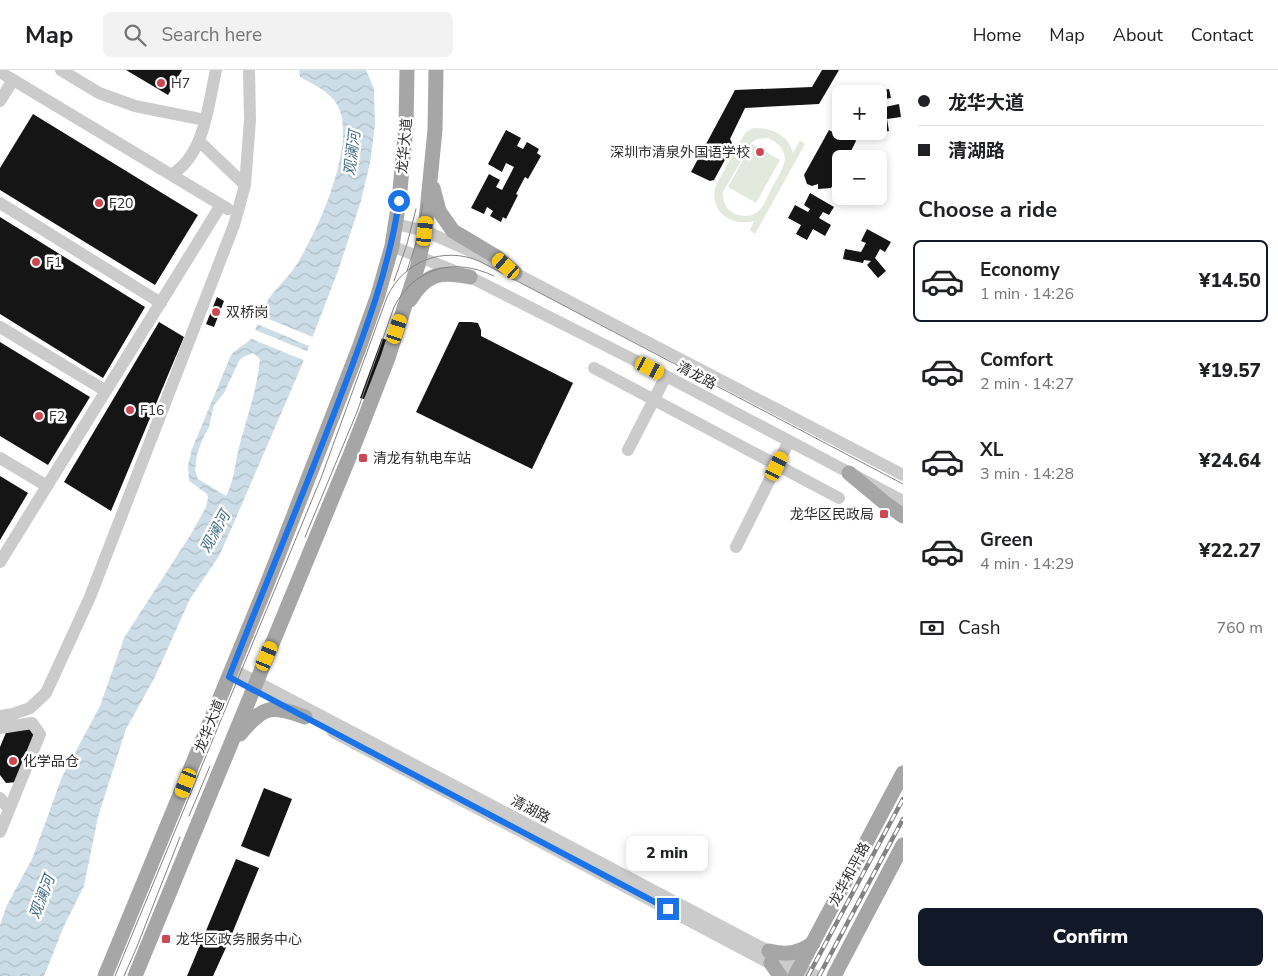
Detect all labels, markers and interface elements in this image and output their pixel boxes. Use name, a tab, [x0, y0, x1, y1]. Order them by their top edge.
search box	[103, 12, 453, 57]
text: Map	[25, 19, 73, 51]
icon: search	[121, 21, 149, 49]
text: Search here	[161, 22, 262, 48]
text: Home	[973, 23, 1021, 47]
text: Map	[1049, 23, 1085, 47]
text: About	[1113, 23, 1163, 47]
text: Contact	[1191, 23, 1253, 47]
place label: H7	[171, 74, 190, 93]
marker: H7	[155, 77, 167, 89]
map controls	[832, 85, 887, 205]
button: +	[832, 85, 887, 140]
text: 龙华大道	[948, 90, 1024, 116]
street label: 龙华大道	[393, 117, 416, 175]
water label: 观澜河	[339, 126, 365, 177]
text: 清湖路	[948, 138, 1005, 164]
place label: 深圳市清泉外国语学校	[610, 143, 750, 162]
marker: 深圳市清泉外国语学校	[754, 146, 766, 158]
button: −	[832, 150, 887, 205]
route start	[388, 190, 410, 212]
place label: F20	[109, 194, 133, 213]
text: Choose a ride	[918, 195, 1057, 225]
marker: F20	[93, 197, 105, 209]
car	[415, 215, 434, 247]
car	[489, 250, 522, 282]
place label: F1	[46, 253, 62, 272]
marker: F1	[30, 256, 42, 268]
text: Economy	[980, 257, 1060, 283]
icon: car	[920, 259, 965, 304]
text: ¥14.50	[1199, 268, 1261, 294]
text: 1 min · 14:26	[980, 283, 1074, 305]
place label: 双桥岗	[226, 303, 268, 322]
marker: 双桥岗	[210, 306, 222, 318]
car	[385, 312, 408, 346]
text: Comfort	[980, 347, 1053, 373]
icon: car	[920, 349, 965, 394]
car	[633, 355, 666, 381]
street label: 清龙路	[674, 357, 720, 394]
text: ¥19.57	[1199, 358, 1261, 384]
text: 2 min · 14:27	[980, 373, 1074, 395]
place label: F16	[140, 401, 164, 420]
marker: F16	[124, 404, 136, 416]
place label: F2	[49, 407, 65, 426]
marker: F2	[33, 410, 45, 422]
text: XL	[980, 437, 1003, 463]
icon: car	[920, 439, 965, 484]
text: ¥24.64	[1199, 448, 1261, 474]
place label: 清龙有轨电车站	[373, 449, 471, 468]
car	[763, 449, 790, 483]
marker: 清龙有轨电车站	[357, 452, 369, 464]
text: 3 min · 14:28	[980, 463, 1074, 485]
water label: 观澜河	[195, 505, 236, 557]
place label: 龙华区民政局	[790, 505, 874, 524]
marker: 龙华区民政局	[878, 508, 890, 520]
text: Green	[980, 527, 1033, 553]
icon: car	[920, 529, 965, 574]
text: ¥22.27	[1199, 538, 1261, 564]
text: 4 min · 14:29	[980, 553, 1074, 575]
icon: cash	[918, 614, 946, 642]
text: Cash	[958, 615, 1000, 641]
text: 760 m	[1216, 617, 1263, 639]
car	[254, 639, 279, 673]
street label: 龙华大道	[190, 697, 229, 756]
place label: 化学品仓	[23, 752, 79, 771]
marker: 化学品仓	[7, 755, 19, 767]
car	[173, 766, 198, 800]
street label: 清湖路	[508, 791, 554, 828]
callout: 2 min	[627, 836, 709, 872]
street label: 龙华和平路	[825, 839, 874, 910]
text: 2 min	[646, 842, 688, 864]
water label: 观澜河	[25, 870, 60, 922]
route end	[657, 898, 679, 920]
button: Confirm	[918, 908, 1263, 966]
place label: 龙华区政务服务中心	[176, 930, 302, 949]
marker: 龙华区政务服务中心	[160, 933, 172, 945]

